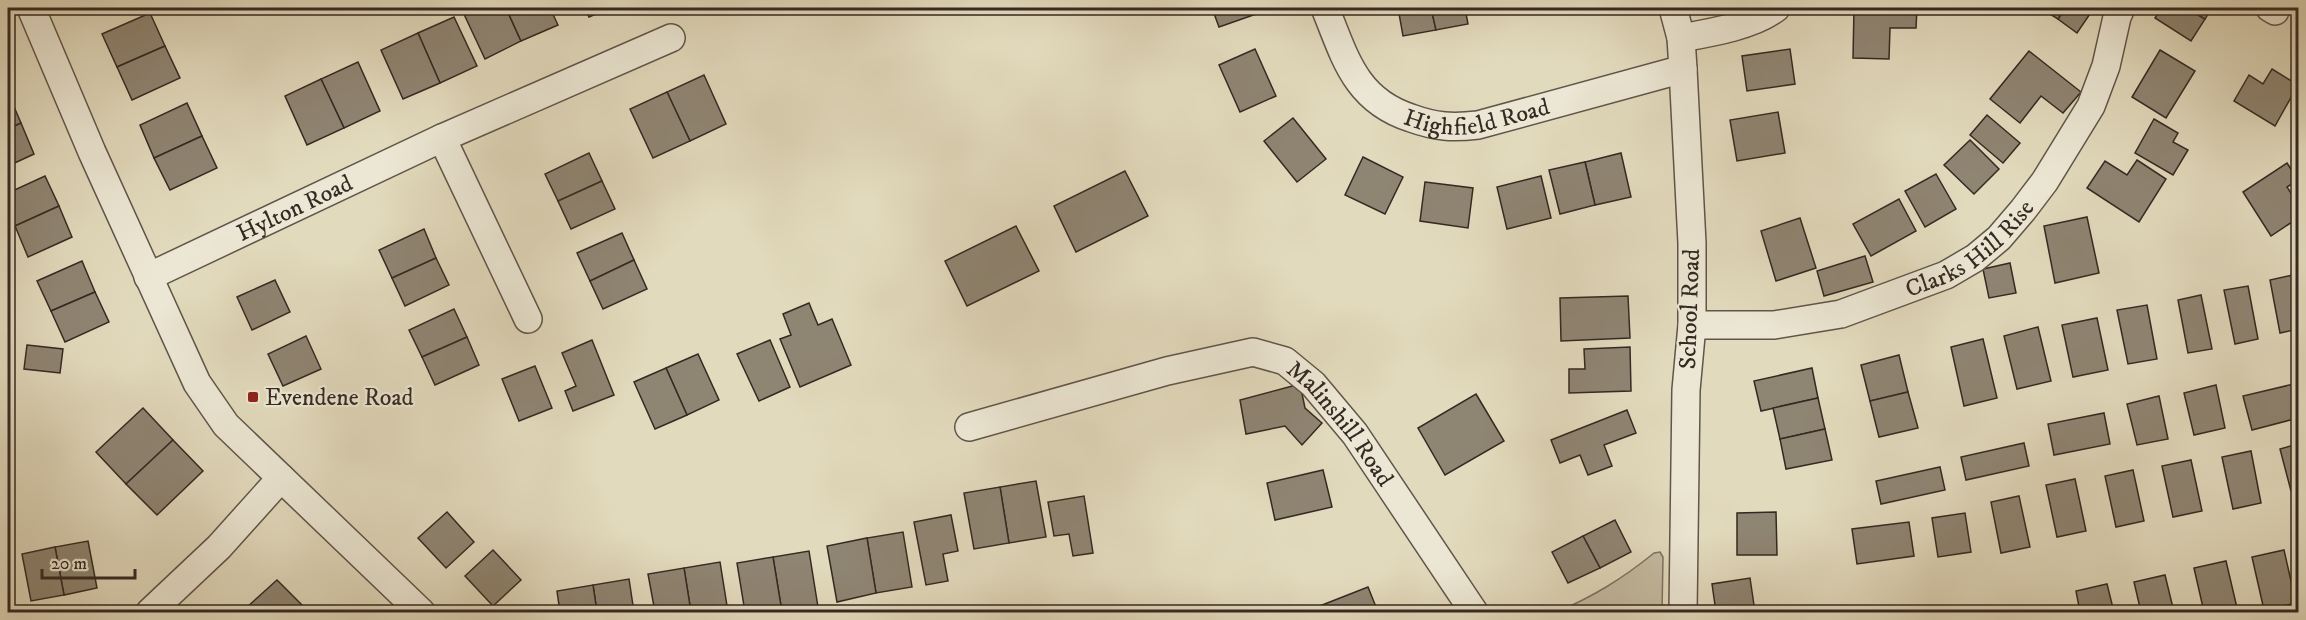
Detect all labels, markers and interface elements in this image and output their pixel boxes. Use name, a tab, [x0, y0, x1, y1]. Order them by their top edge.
street label: Highfield Road	[1400, 92, 1553, 143]
street label: Hylton Road	[232, 168, 358, 249]
street label: Clarks Hill Rise	[1901, 194, 2041, 305]
street label: School Road	[1673, 248, 1707, 370]
street label: Malinshill Road	[1280, 355, 1400, 492]
place label: Evendene Road	[265, 383, 414, 413]
marker: Evendene Road	[246, 390, 260, 404]
scale bar	[42, 542, 135, 580]
text: 20 m	[51, 553, 87, 575]

